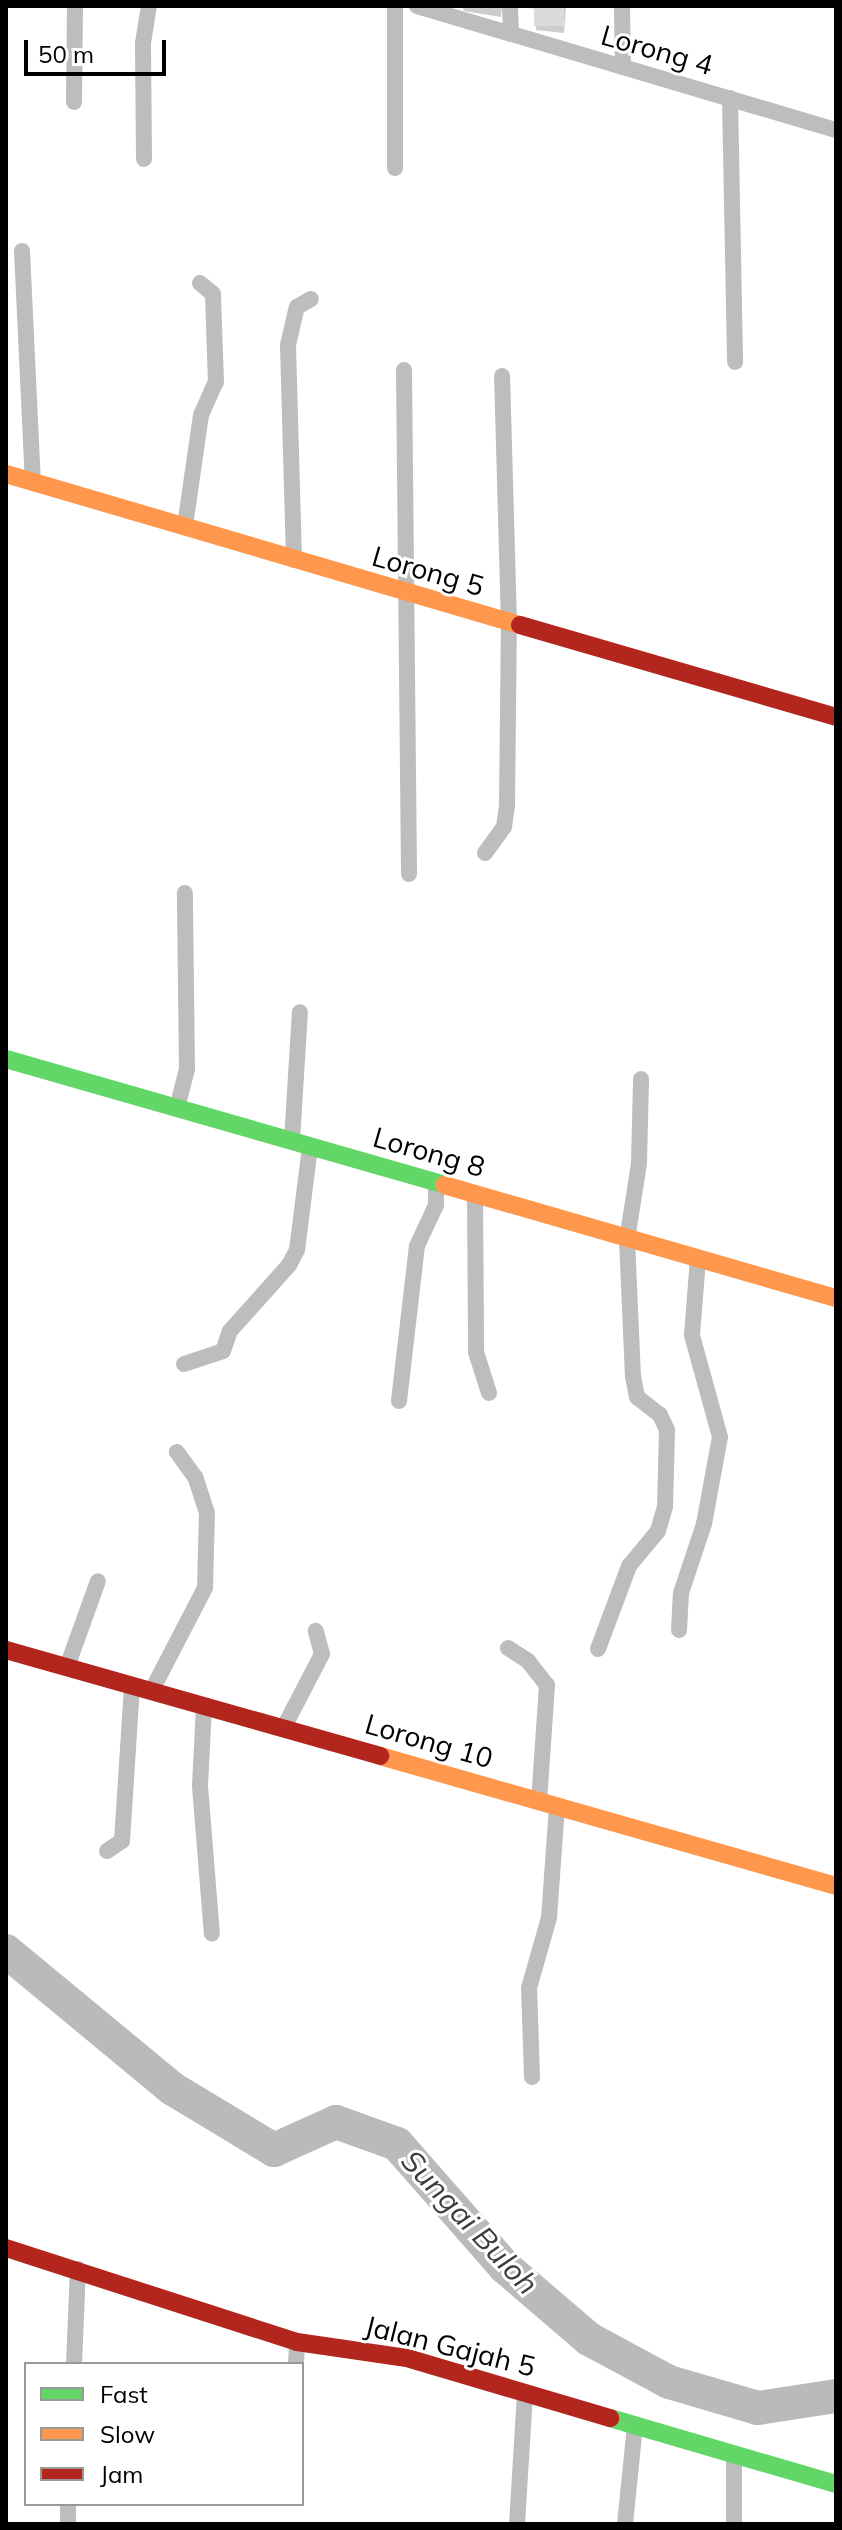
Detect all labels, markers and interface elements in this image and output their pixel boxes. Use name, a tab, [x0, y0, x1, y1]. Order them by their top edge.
street label: Lorong 4	[597, 18, 717, 82]
scale bar	[28, 24, 170, 74]
text: 50 m	[38, 39, 94, 69]
street label: Lorong 5	[368, 539, 488, 603]
street label: Lorong 8	[369, 1120, 489, 1184]
street label: Lorong 10	[361, 1707, 497, 1775]
water label: Sungai Buloh	[394, 2142, 546, 2302]
street label: Jalan Gajah 5	[361, 2309, 539, 2383]
legend	[24, 2362, 304, 2506]
text: Fast	[100, 2379, 148, 2409]
text: Slow	[100, 2419, 155, 2449]
text: Jam	[100, 2459, 143, 2489]

